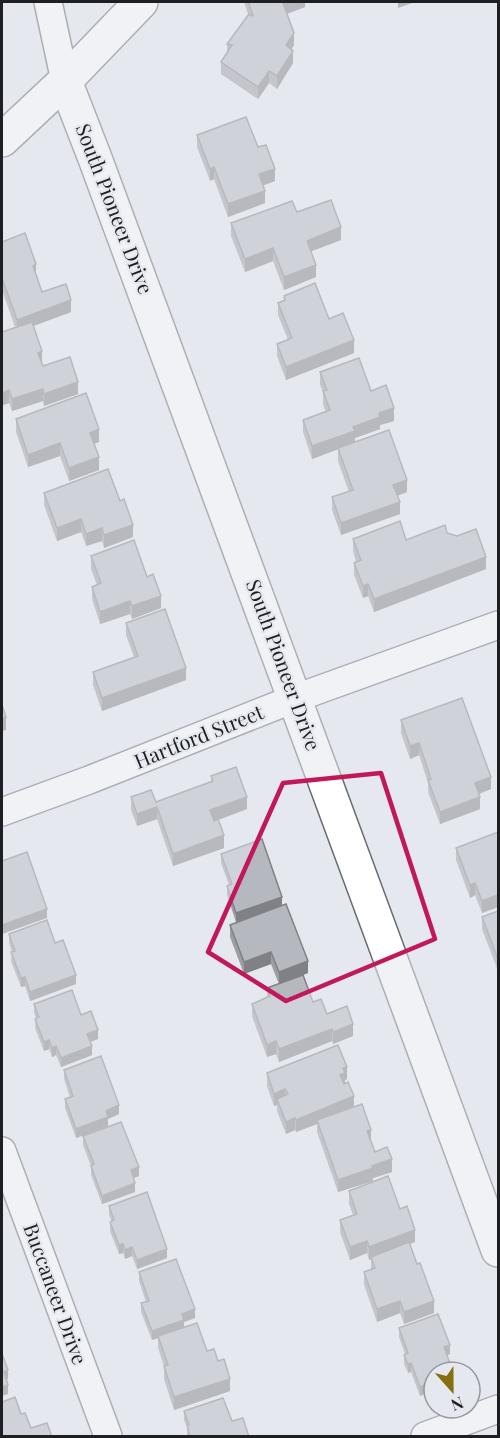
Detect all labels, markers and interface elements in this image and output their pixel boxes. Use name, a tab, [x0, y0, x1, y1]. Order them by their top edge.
street label: South Pioneer Drive	[70, 119, 160, 297]
street label: South Pioneer Drive	[241, 575, 328, 754]
street label: Hartford Street	[130, 697, 268, 774]
street label: Buccaneer Drive	[18, 1219, 94, 1368]
north arrow	[422, 1360, 482, 1420]
text: N	[448, 1393, 467, 1417]

